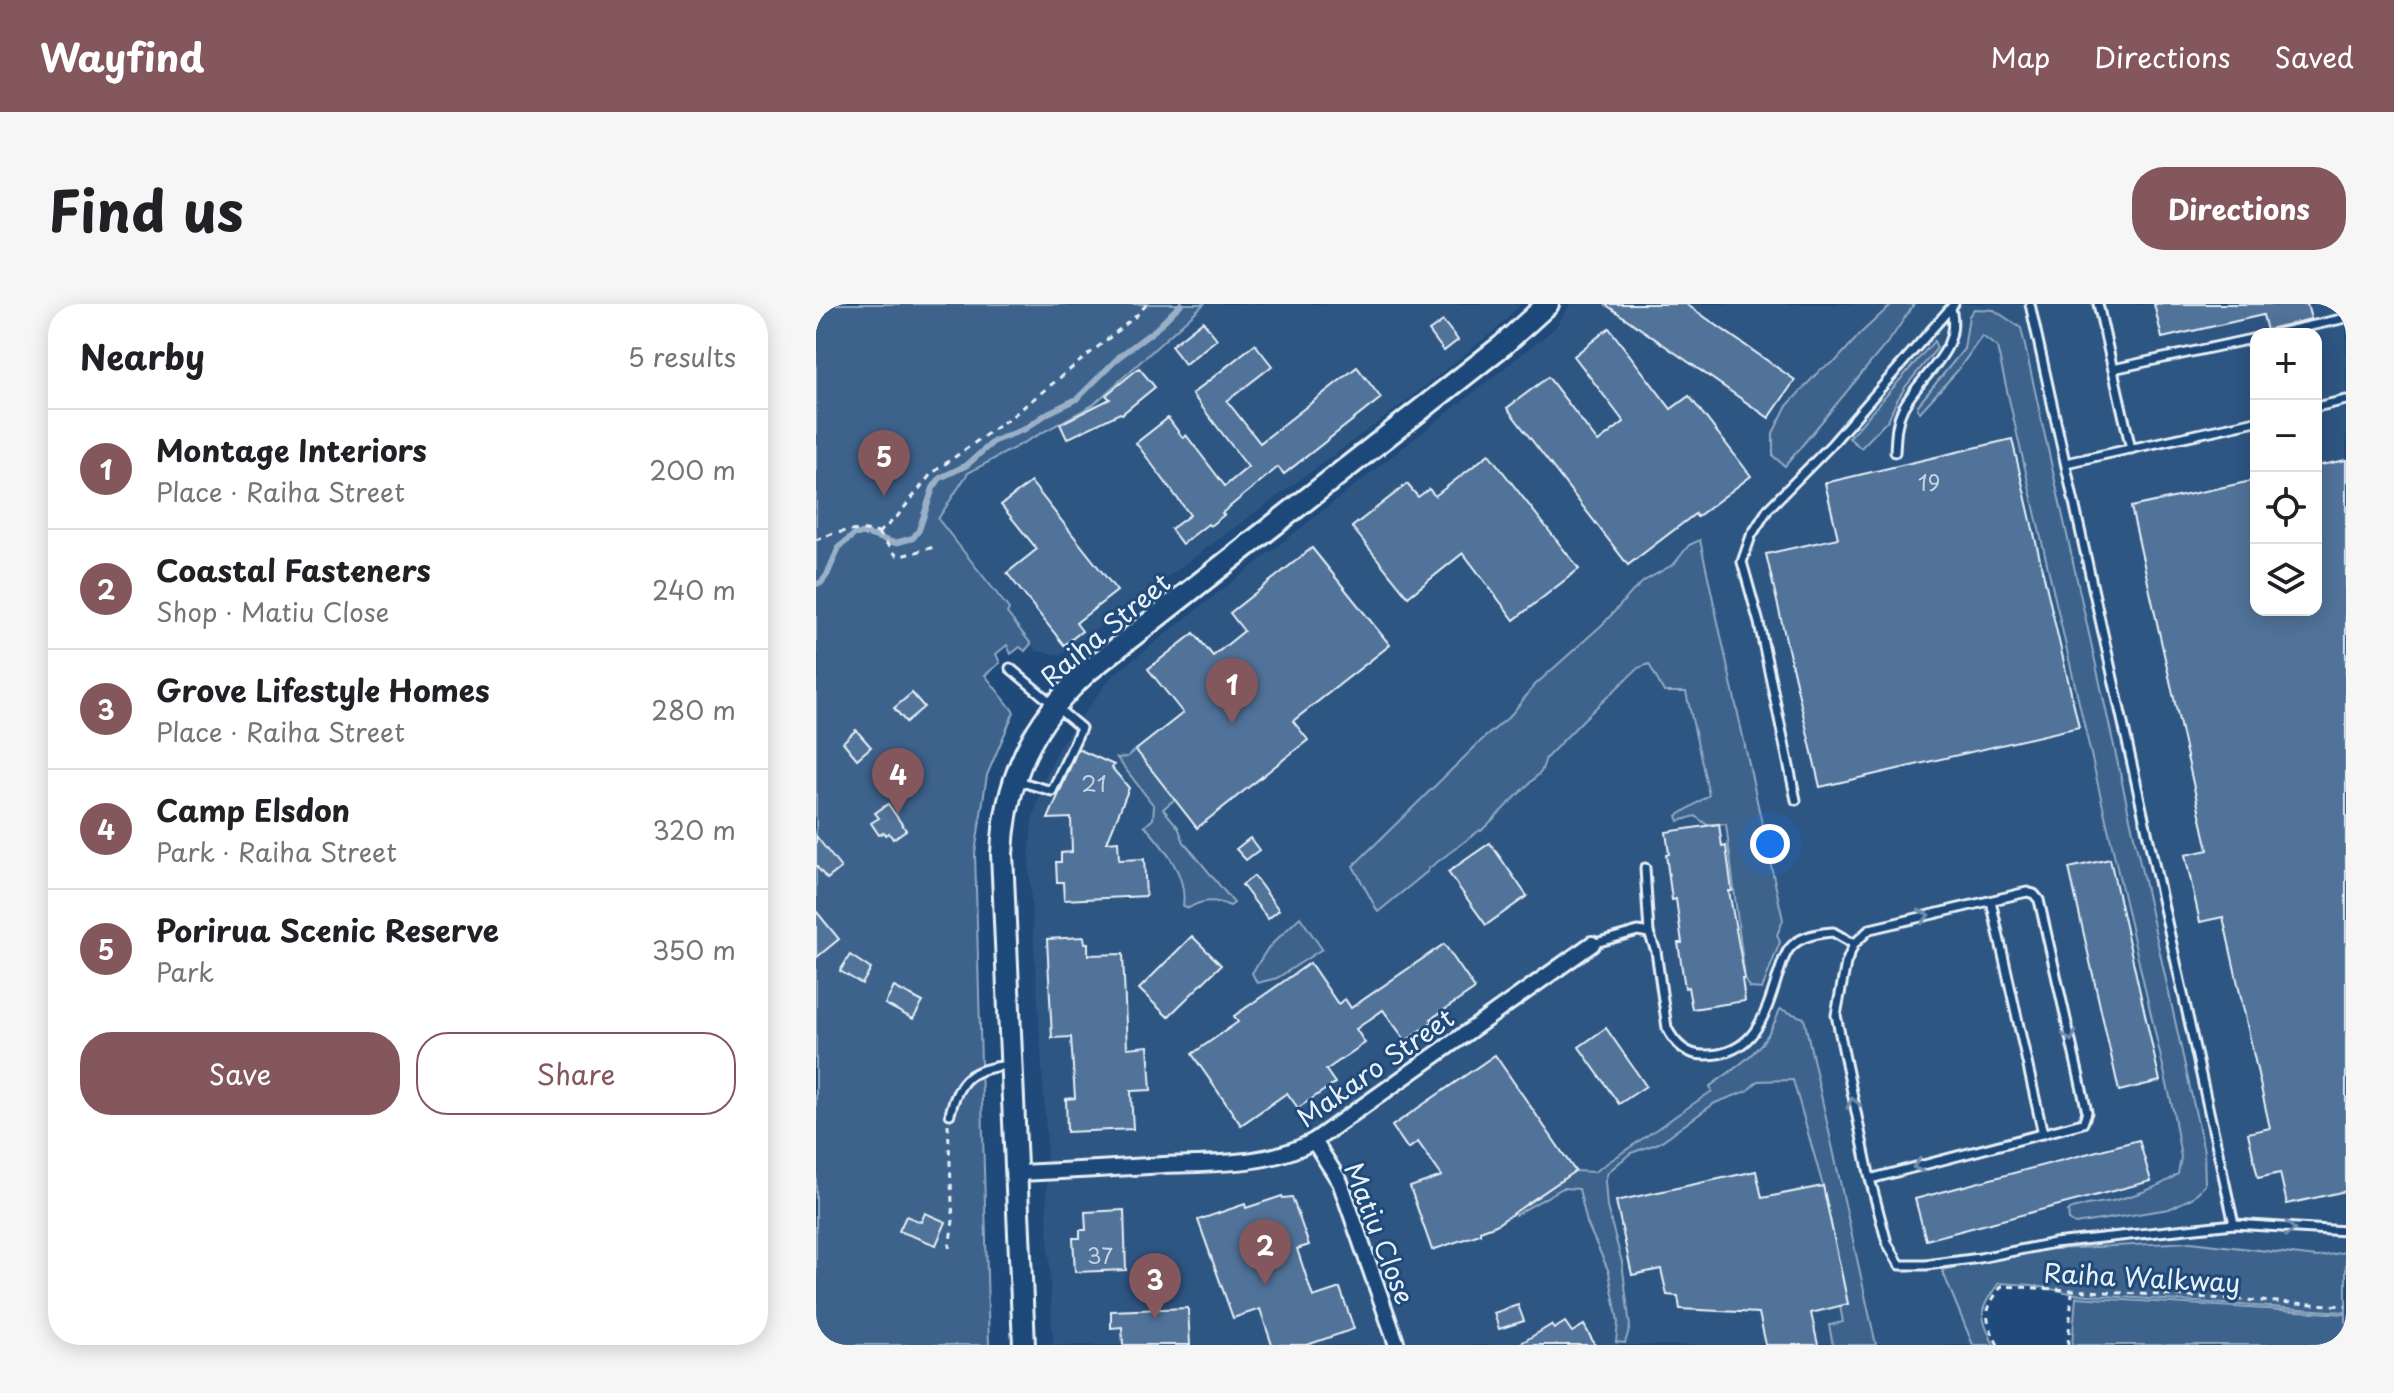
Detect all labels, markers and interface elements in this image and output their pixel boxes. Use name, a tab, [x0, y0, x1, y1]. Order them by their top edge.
text: Wayfind	[40, 28, 204, 85]
text: Map	[1991, 35, 2050, 78]
text: Directions	[2094, 35, 2231, 78]
text: Saved	[2275, 35, 2354, 78]
text: Find us	[48, 166, 244, 251]
button: Directions	[2132, 167, 2346, 250]
map controls	[2250, 328, 2322, 616]
button: +	[2250, 328, 2322, 400]
text: Nearby	[80, 330, 205, 382]
text: 5 results	[628, 337, 736, 376]
button: −	[2250, 400, 2322, 472]
text: Montage Interiors	[156, 427, 427, 472]
pin: 5	[858, 430, 910, 496]
text: 1	[100, 450, 112, 489]
text: 200 m	[649, 450, 736, 489]
house number: 19	[1918, 465, 1940, 498]
text: Place · Raiha Street	[156, 472, 405, 511]
button: locate	[2250, 472, 2322, 544]
button: layers	[2250, 544, 2322, 616]
text: Coastal Fasteners	[156, 547, 431, 592]
street label: Raiha Street	[1032, 563, 1178, 695]
text: 2	[97, 570, 115, 609]
text: 240 m	[652, 570, 736, 609]
text: Shop · Matiu Close	[156, 592, 389, 631]
pin: 1	[1206, 658, 1258, 724]
text: Grove Lifestyle Homes	[156, 667, 490, 712]
text: 3	[97, 690, 115, 729]
text: 280 m	[651, 690, 736, 729]
text: Place · Raiha Street	[156, 712, 405, 751]
pin: 4	[872, 748, 924, 814]
house number: 21	[1081, 766, 1107, 799]
text: Camp Elsdon	[156, 787, 350, 832]
text: 4	[97, 810, 115, 849]
text: 320 m	[652, 810, 736, 849]
your location	[1750, 824, 1790, 864]
text: Park · Raiha Street	[156, 832, 397, 871]
text: Porirua Scenic Reserve	[156, 907, 499, 952]
one-way arrow	[1917, 908, 1931, 925]
text: 5	[98, 930, 114, 969]
text: 350 m	[652, 930, 736, 969]
text: Park	[156, 952, 214, 991]
street label: Makaro Street	[1288, 998, 1462, 1136]
one-way arrow	[2061, 1029, 2078, 1042]
button: Save	[80, 1032, 400, 1115]
button: Share	[416, 1032, 736, 1115]
one-way arrow	[1845, 1097, 1862, 1110]
street label: Matiu Close	[1335, 1156, 1425, 1310]
one-way arrow	[1912, 1157, 1926, 1174]
pin: 2	[1239, 1219, 1291, 1285]
one-way arrow	[2284, 1220, 2297, 1237]
house number: 37	[1087, 1238, 1113, 1271]
street label: Raiha Walkway	[2043, 1252, 2241, 1302]
pin: 3	[1129, 1253, 1181, 1319]

